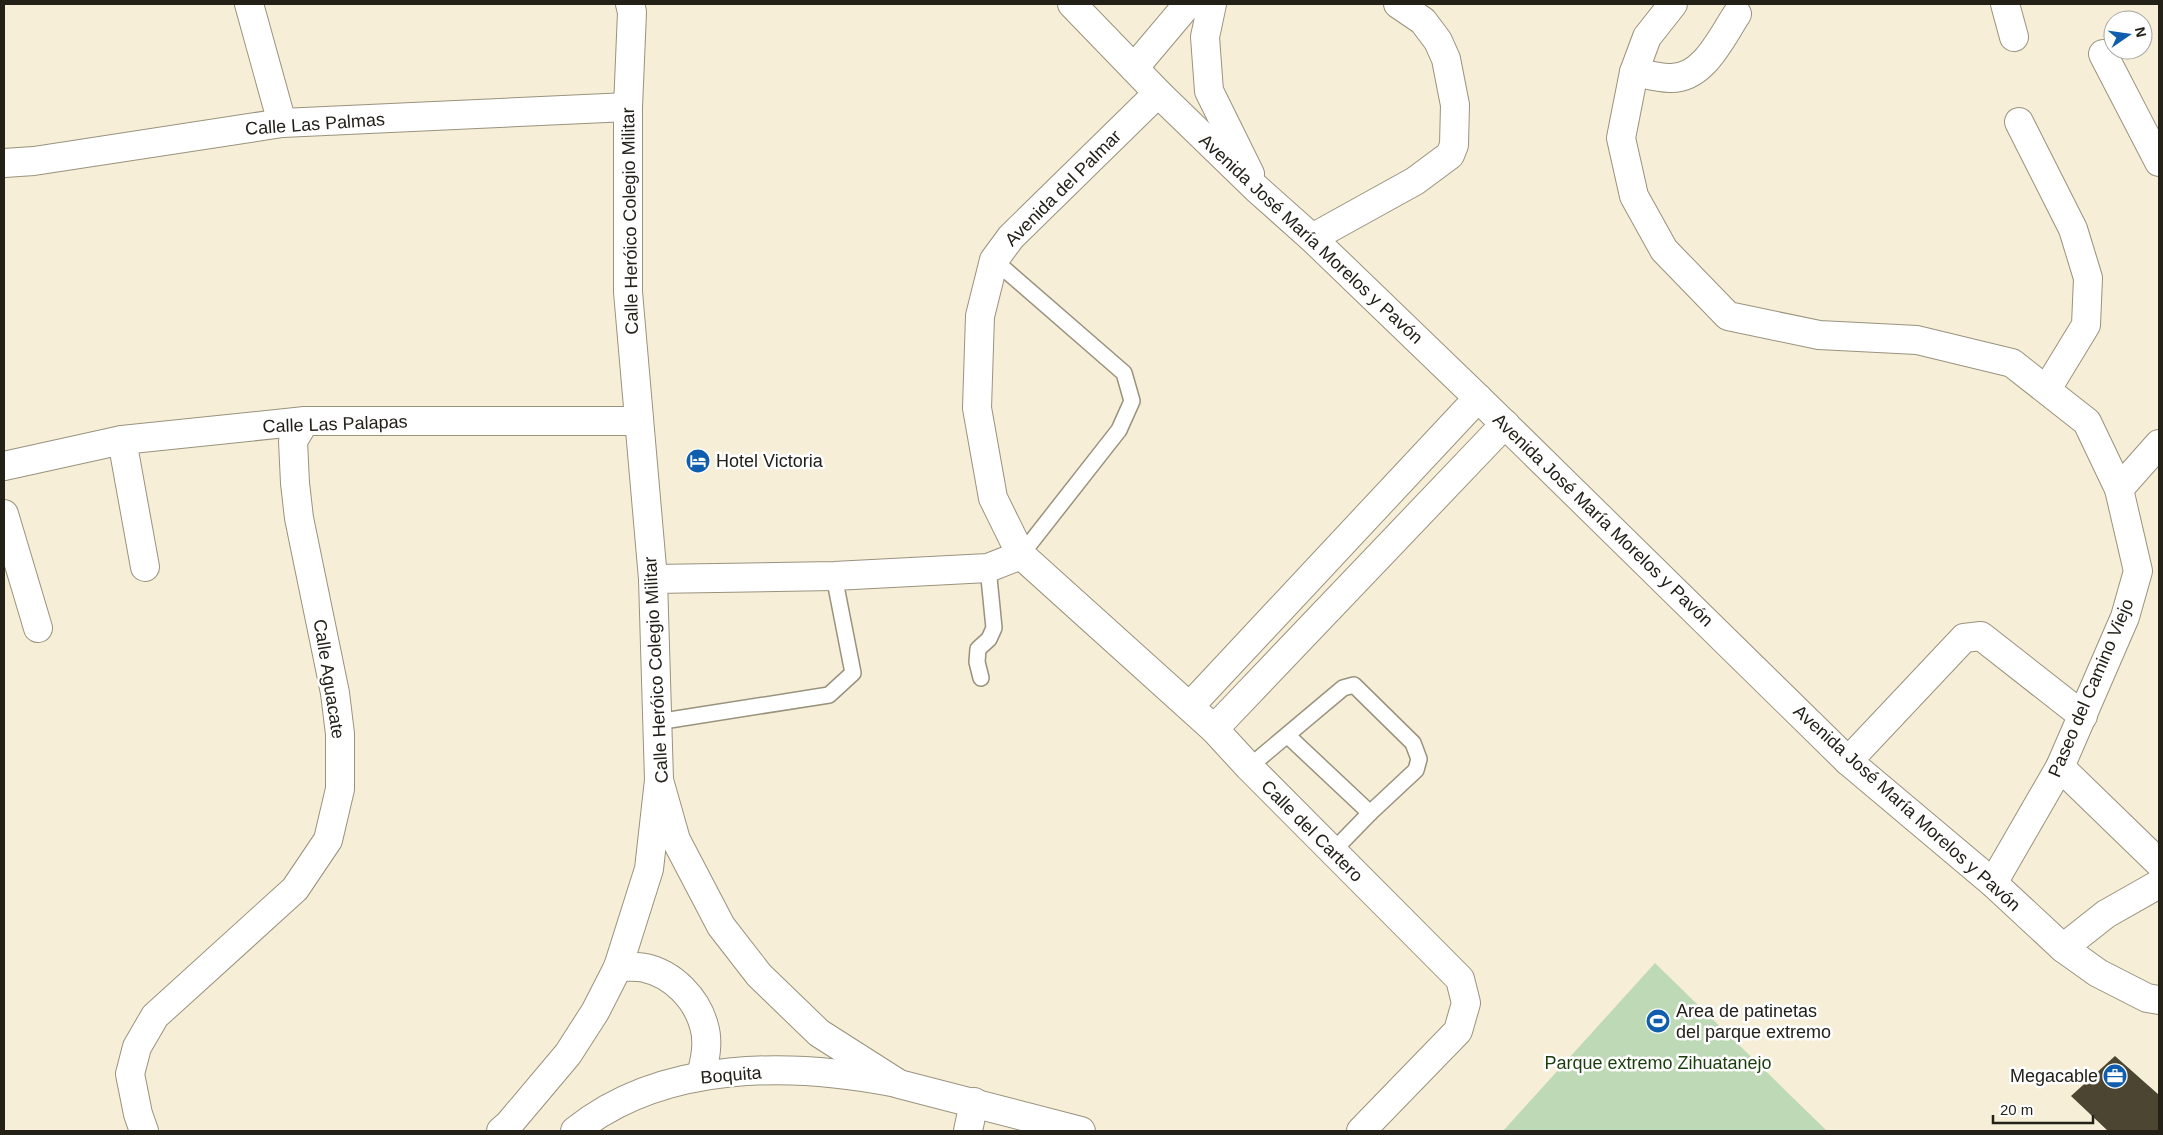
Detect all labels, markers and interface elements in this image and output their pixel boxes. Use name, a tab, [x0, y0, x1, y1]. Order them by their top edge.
north arrow	[2103, 10, 2153, 60]
text: N	[2132, 25, 2150, 39]
street label: Calle Heróico Colegio Militar	[618, 107, 642, 335]
street label: Calle Las Palmas	[244, 109, 386, 139]
street label: Avenida del Palmar	[1001, 126, 1125, 250]
street label: Avenida José María Morelos y Pavón	[1195, 130, 1427, 348]
street label: Avenida José María Morelos y Pavón	[1489, 409, 1717, 631]
street label: Calle Las Palapas	[262, 411, 408, 437]
hotel icon: Hotel Victoria	[685, 448, 711, 474]
place label: Hotel Victoria	[716, 451, 824, 471]
street label: Calle Heróico Colegio Militar	[640, 556, 672, 784]
street label: Paseo del Camino Viejo	[2044, 596, 2138, 780]
street label: Calle Aguacate	[310, 618, 348, 740]
street label: Avenida José María Morelos y Pavón	[1790, 701, 2024, 915]
street label: Calle del Cartero	[1257, 776, 1367, 886]
place label: Area de patinetas del parque extremo	[1676, 1001, 1831, 1042]
sports icon: Area de patinetas del parque extremo	[1645, 1008, 1671, 1034]
park label: Parque extremo Zihuatanejo	[1544, 1053, 1772, 1073]
street label: Boquita	[700, 1062, 763, 1088]
office icon: Megacable	[2102, 1063, 2128, 1089]
place label: Megacable	[2010, 1066, 2098, 1086]
scale bar	[1993, 1092, 2093, 1124]
text: 20 m	[2000, 1101, 2033, 1118]

